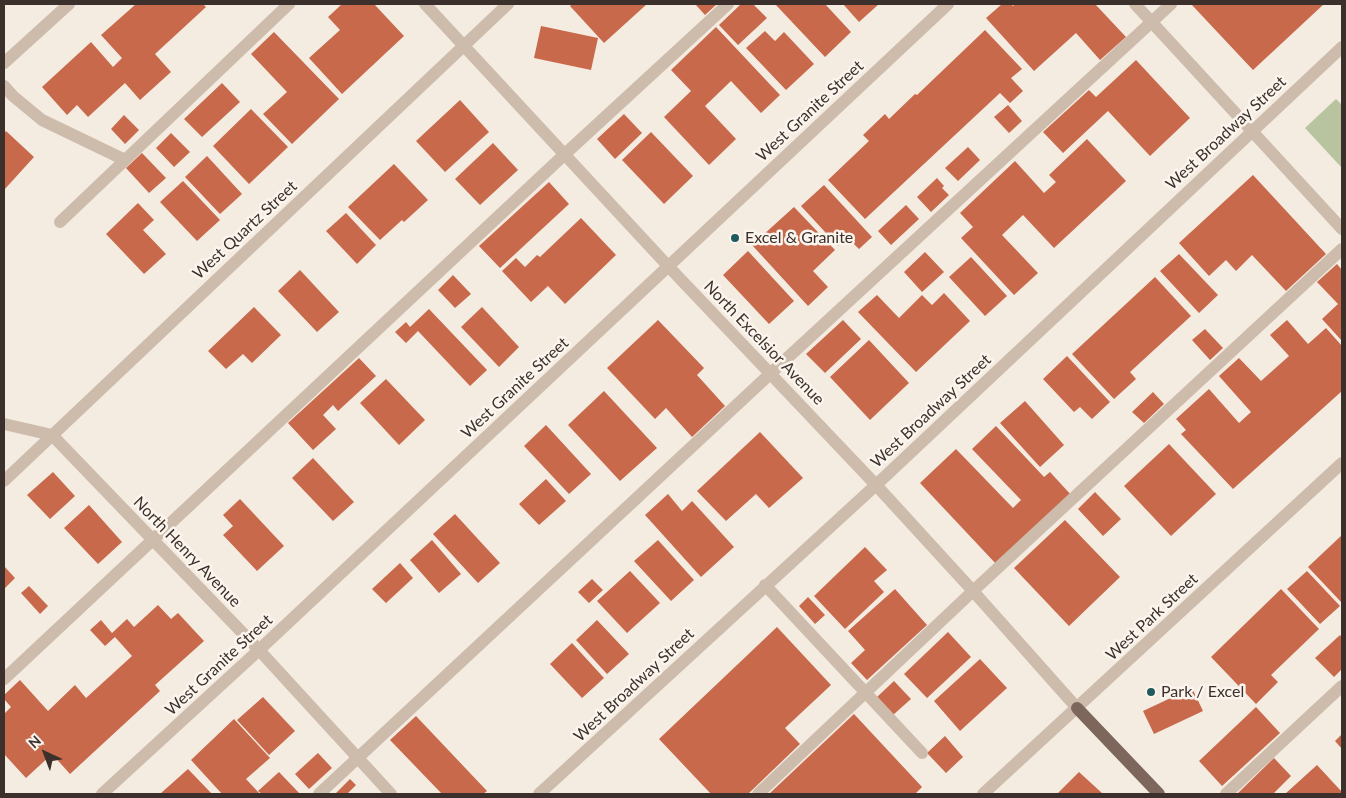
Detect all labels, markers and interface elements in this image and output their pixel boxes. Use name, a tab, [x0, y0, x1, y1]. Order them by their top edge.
street label: West Granite Street	[753, 57, 867, 165]
street label: West Broadway Street	[1162, 72, 1290, 194]
street label: West Quartz Street	[189, 177, 301, 283]
place label: Excel & Granite	[745, 228, 853, 248]
marker: Excel & Granite	[729, 232, 741, 244]
street label: North Excelsior Avenue	[700, 277, 828, 409]
street label: West Granite Street	[458, 334, 572, 442]
street label: West Broadway Street	[867, 350, 995, 472]
street label: North Henry Avenue	[129, 493, 245, 611]
street label: West Park Street	[1102, 570, 1202, 664]
street label: West Granite Street	[162, 611, 276, 719]
street label: West Broadway Street	[570, 624, 698, 746]
place label: Park / Excel	[1161, 682, 1244, 702]
marker: Park / Excel	[1145, 686, 1157, 698]
north arrow	[20, 728, 70, 778]
text: N	[25, 732, 44, 752]

